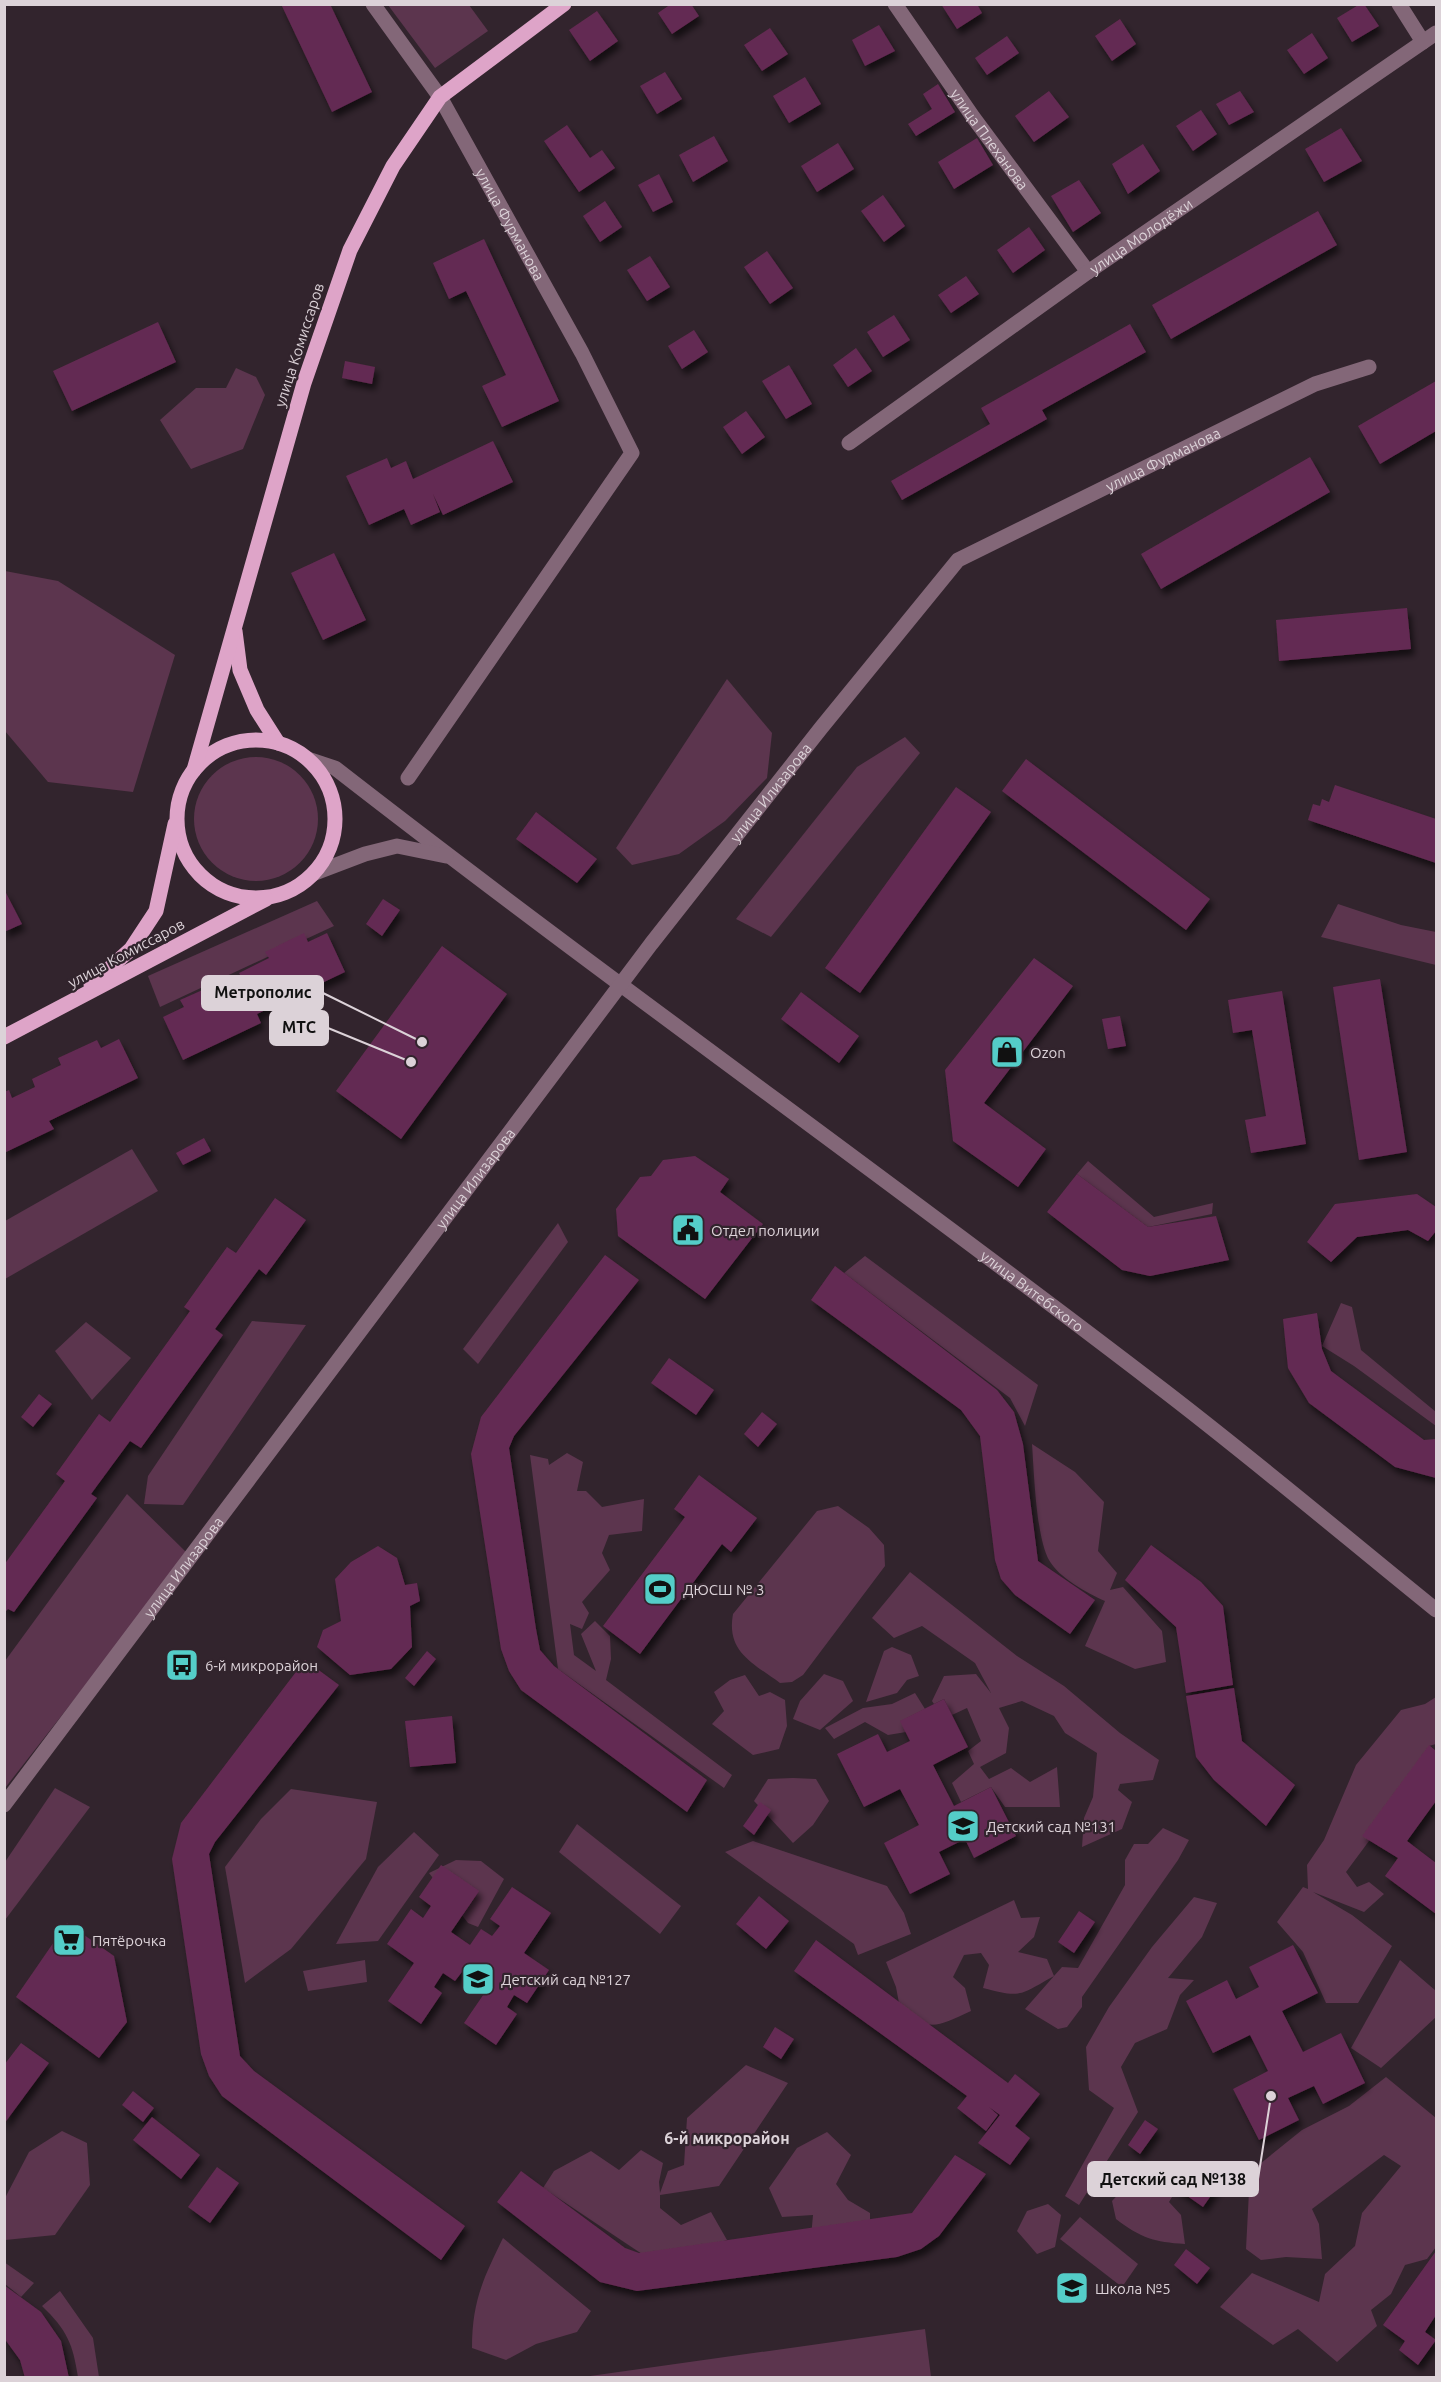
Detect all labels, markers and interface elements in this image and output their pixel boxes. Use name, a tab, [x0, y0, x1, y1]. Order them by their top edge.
street label: улица Плеханова	[947, 85, 1032, 193]
street label: улица Фурманова	[473, 165, 548, 283]
street label: улица Молодёжи	[1086, 194, 1196, 277]
street label: улица Комиссаров	[271, 281, 327, 409]
street label: улица Фурманова	[1103, 424, 1223, 494]
street label: улица Илизарова	[726, 739, 815, 845]
street label: улица Комиссаров	[65, 915, 187, 991]
callout: Метрополис	[202, 976, 323, 1010]
text: Метрополис	[214, 983, 312, 1001]
callout: МТС	[270, 1011, 328, 1045]
text: МТС	[282, 1018, 316, 1036]
shop icon: Ozon	[989, 1034, 1025, 1070]
place label: Ozon	[1030, 1044, 1066, 1061]
street label: улица Илизарова	[432, 1125, 518, 1232]
public building icon: Отдел полиции	[670, 1212, 706, 1248]
place label: Отдел полиции	[711, 1222, 820, 1239]
street label: улица Витебского	[977, 1246, 1087, 1335]
street label: улица Илизарова	[140, 1513, 226, 1620]
sports icon: ДЮСШ № 3	[642, 1571, 678, 1607]
place label: ДЮСШ № 3	[683, 1581, 764, 1598]
bus stop icon: 6-й микрорайон	[164, 1647, 200, 1683]
place label: 6-й микрорайон	[205, 1657, 318, 1674]
school or university icon: Детский сад №131	[945, 1808, 981, 1844]
place label: Детский сад №131	[986, 1818, 1116, 1835]
supermarket icon: Пятёрочка	[51, 1922, 87, 1958]
place label: Пятёрочка	[92, 1932, 166, 1949]
school or university icon: Детский сад №127	[460, 1961, 496, 1997]
place label: Детский сад №127	[501, 1971, 631, 1988]
district label: 6-й микрорайон	[664, 2129, 790, 2147]
callout: Детский сад №138	[1088, 2162, 1258, 2196]
text: Детский сад №138	[1100, 2170, 1246, 2188]
school or university icon: Школа №5	[1054, 2270, 1090, 2306]
place label: Школа №5	[1095, 2280, 1171, 2297]

